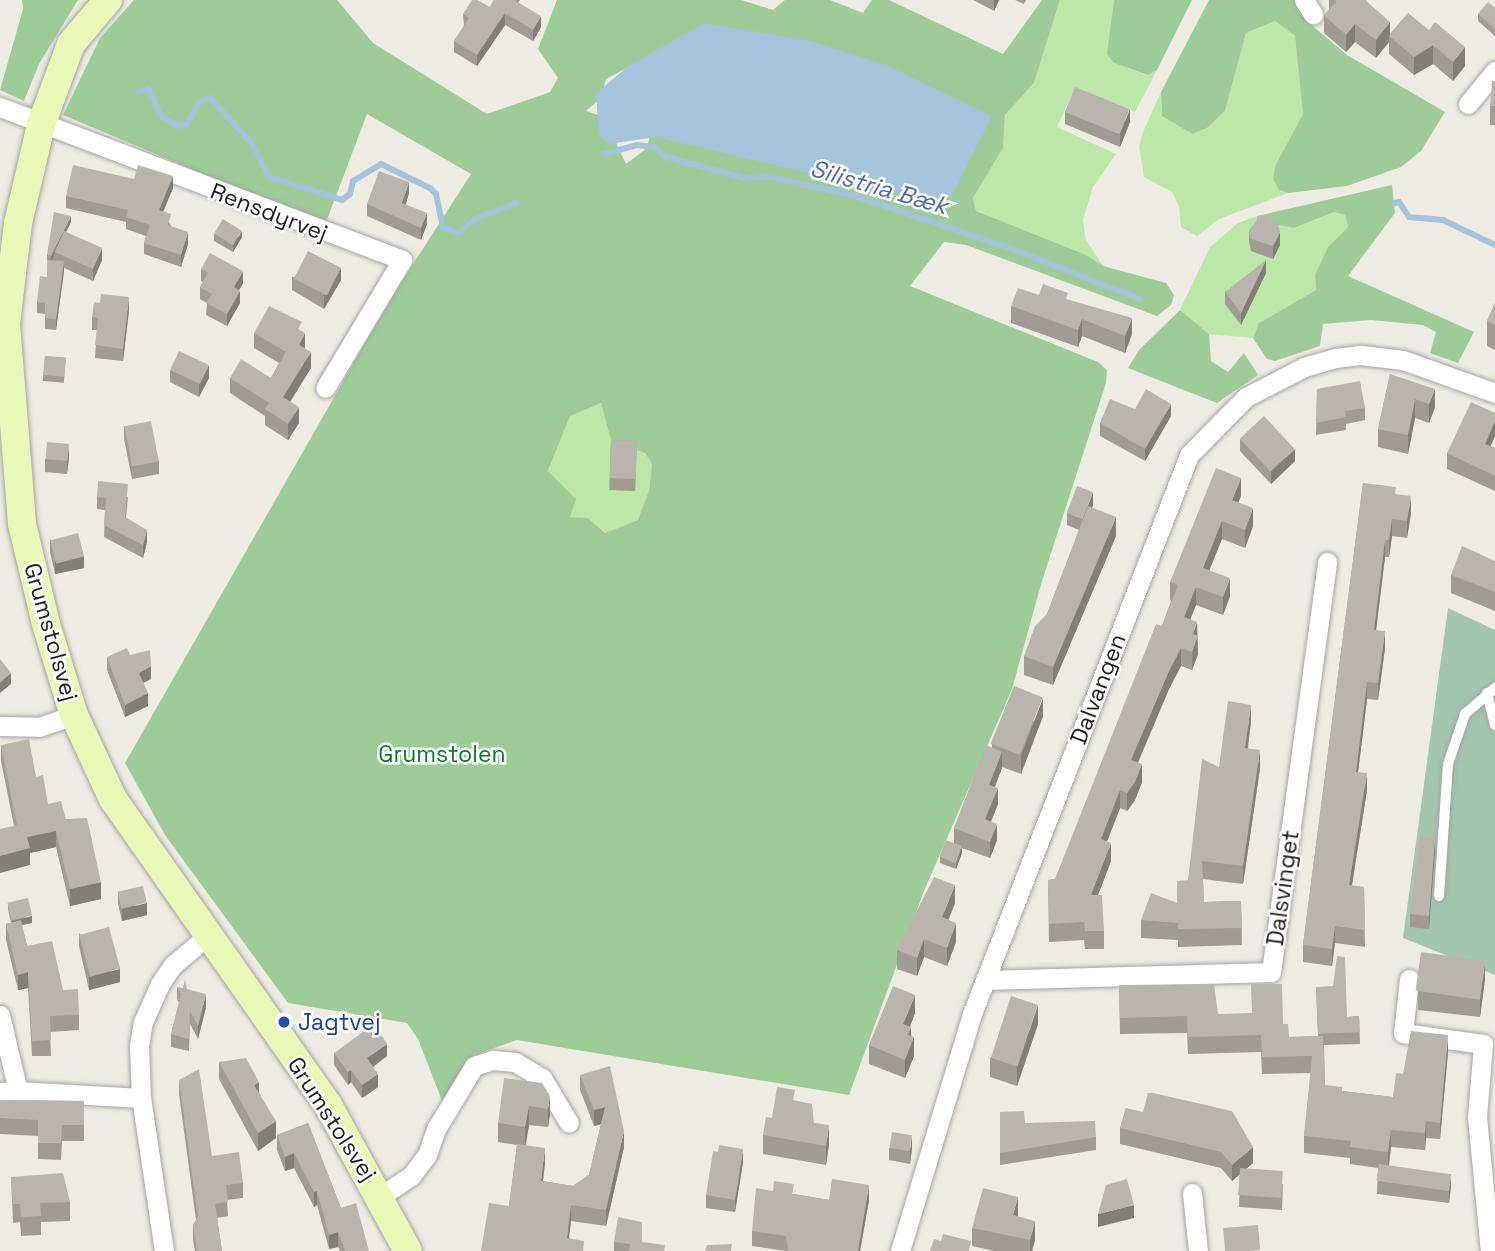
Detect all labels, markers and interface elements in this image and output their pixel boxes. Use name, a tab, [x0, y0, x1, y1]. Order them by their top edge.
water label: Silistria Bæk	[807, 154, 951, 220]
street label: Rensdyrvej	[207, 177, 331, 247]
street label: Grumstolsvej	[18, 560, 84, 704]
street label: Dalvangen	[1064, 630, 1132, 748]
park label: Grumstolen	[378, 740, 506, 768]
street label: Dalsvinget	[1261, 828, 1305, 948]
place label: Jagtvej	[298, 1008, 381, 1036]
marker: Jagtvej	[276, 1014, 292, 1030]
street label: Grumstolsvej	[282, 1052, 382, 1186]

